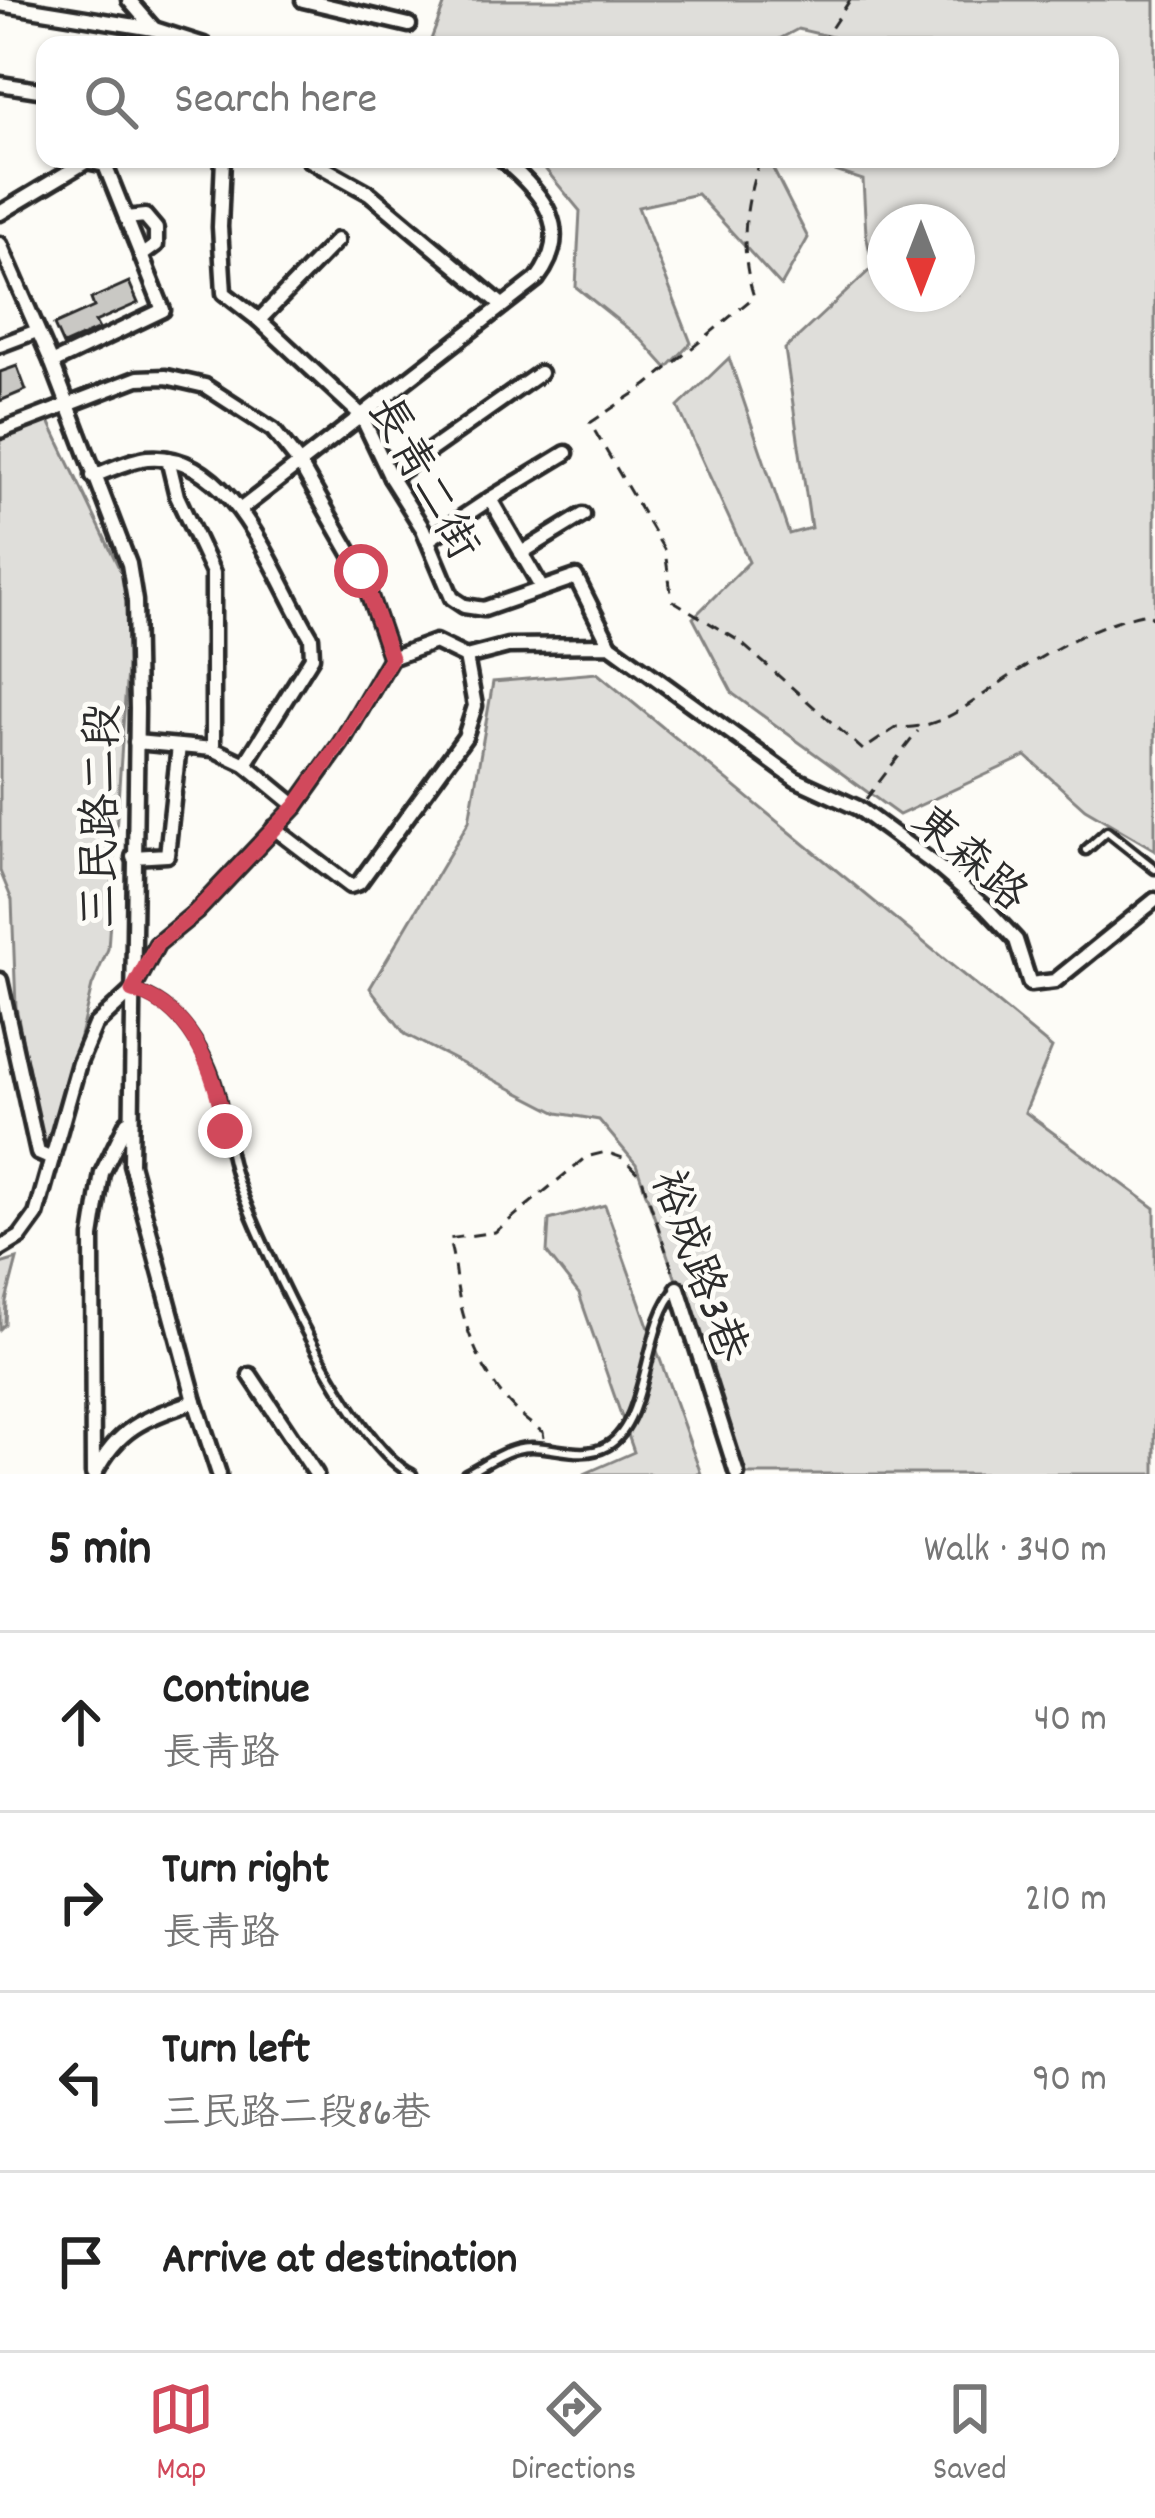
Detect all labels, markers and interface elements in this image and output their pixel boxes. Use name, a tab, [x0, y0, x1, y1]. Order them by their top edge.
search box	[36, 36, 1119, 168]
icon: search	[78, 69, 144, 135]
text: Search here	[174, 70, 377, 134]
north arrow	[867, 204, 975, 312]
street label: 長青二街	[348, 385, 492, 574]
route start	[334, 544, 388, 598]
street label: 三民路二段	[71, 703, 139, 929]
street label: 東森路	[895, 793, 1039, 930]
route end	[198, 1104, 252, 1158]
street label: 裕成路3巷	[631, 1162, 760, 1372]
text: 5 min	[48, 1516, 151, 1588]
text: Walk · 340 m	[924, 1525, 1107, 1580]
text: Continue	[162, 1660, 310, 1724]
icon: ahead	[48, 1689, 114, 1755]
text: 40 m	[1034, 1694, 1107, 1749]
text: 長青路	[162, 1729, 279, 1784]
text: Turn right	[162, 1840, 329, 1904]
icon: right	[48, 1869, 114, 1935]
text: 210 m	[1024, 1874, 1107, 1929]
text: 長青路	[162, 1909, 279, 1964]
text: Turn left	[162, 2020, 310, 2084]
icon: left	[48, 2049, 114, 2115]
text: 90 m	[1032, 2054, 1107, 2109]
text: 三民路二段86巷	[162, 2089, 431, 2144]
icon: arrive	[48, 2229, 114, 2295]
text: Arrive at destination	[162, 2230, 517, 2294]
tab: Map	[148, 2376, 214, 2495]
tab: Directions	[511, 2376, 636, 2495]
tab: Saved	[933, 2376, 1007, 2495]

